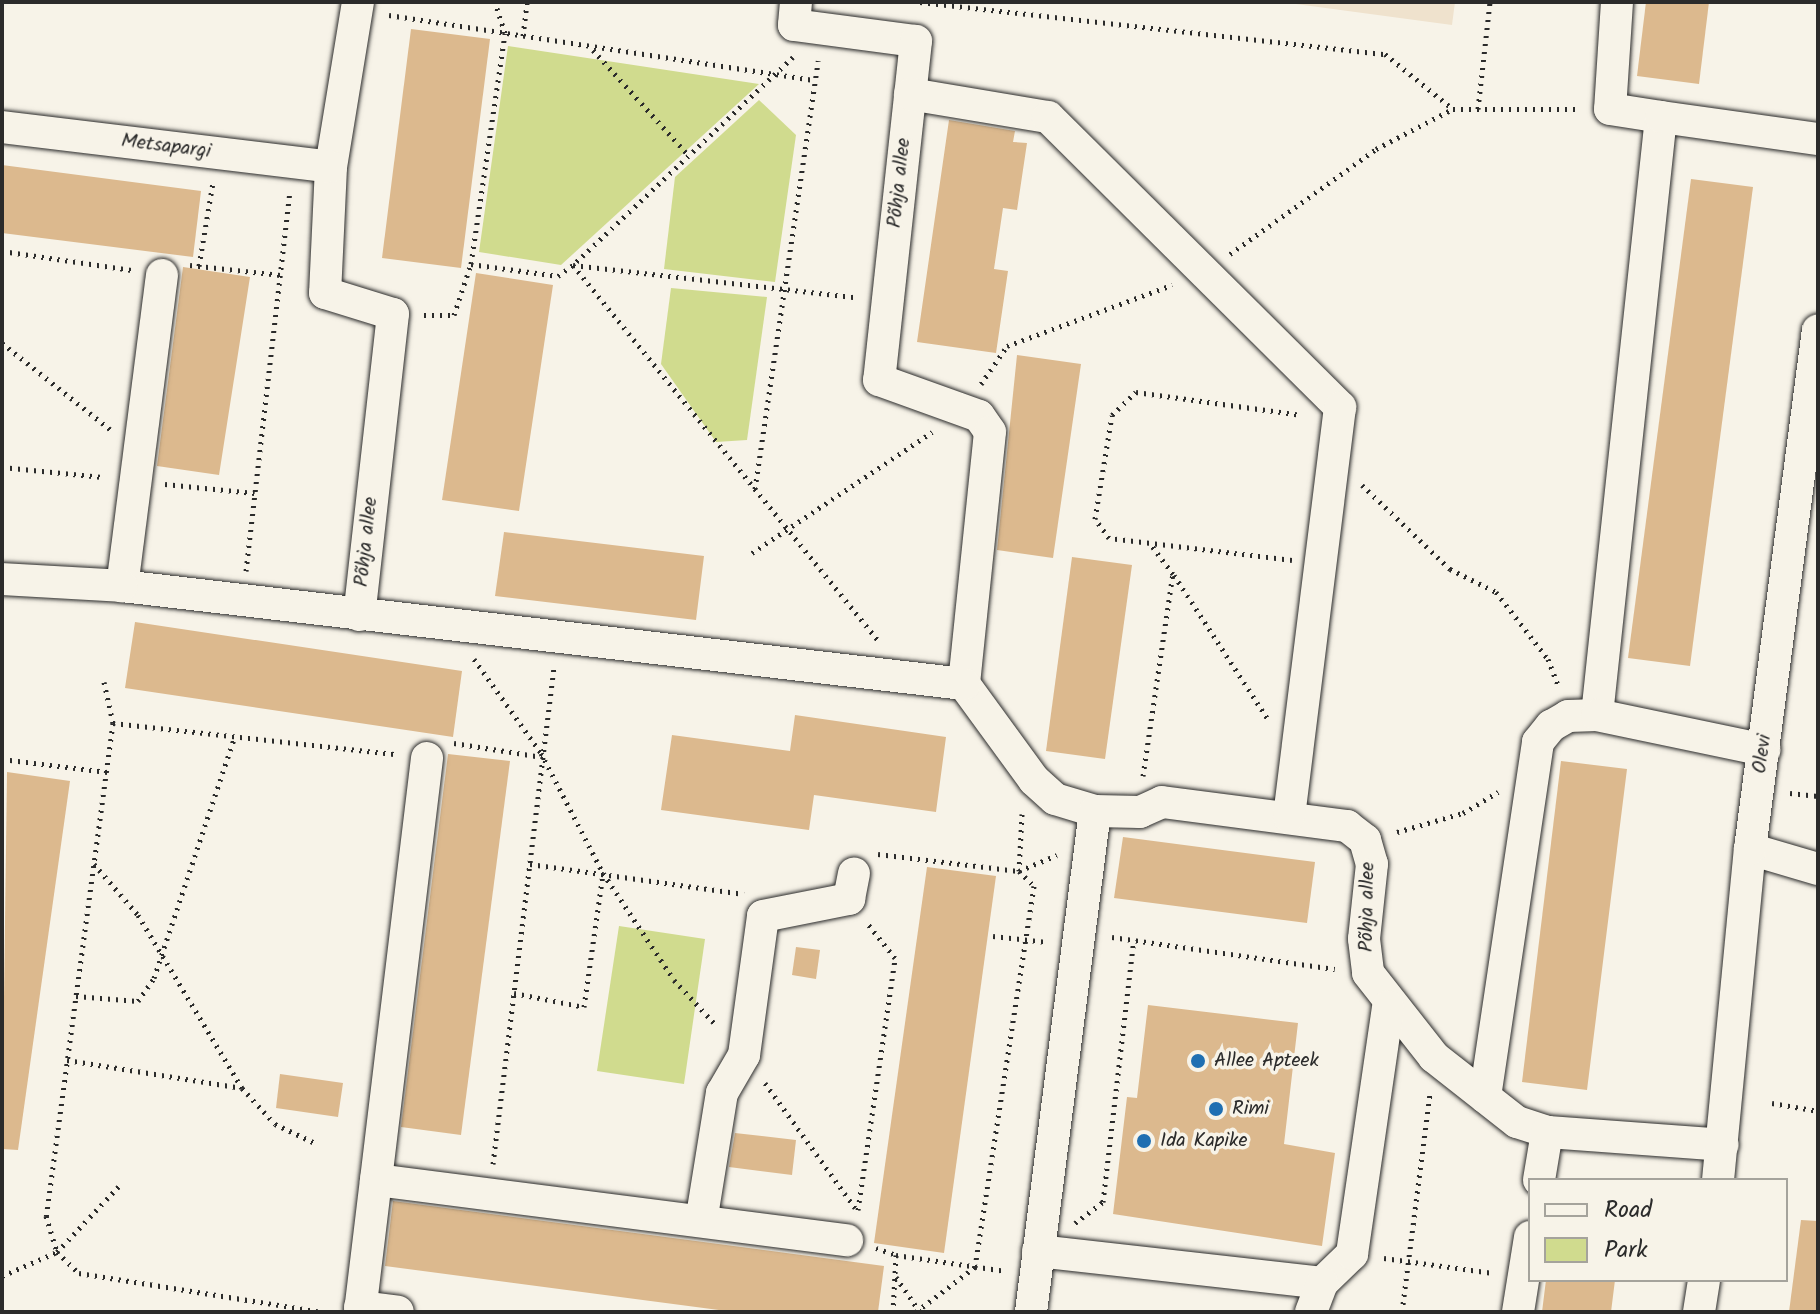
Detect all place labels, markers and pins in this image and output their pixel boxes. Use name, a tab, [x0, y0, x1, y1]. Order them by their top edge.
place label: Allee Apteek	[1214, 1049, 1319, 1073]
marker: Allee Apteek	[1189, 1052, 1207, 1070]
place label: Rimi	[1232, 1097, 1269, 1121]
marker: Rimi	[1207, 1100, 1225, 1118]
place label: Ida Kapike	[1160, 1129, 1247, 1153]
marker: Ida Kapike	[1135, 1132, 1153, 1150]

